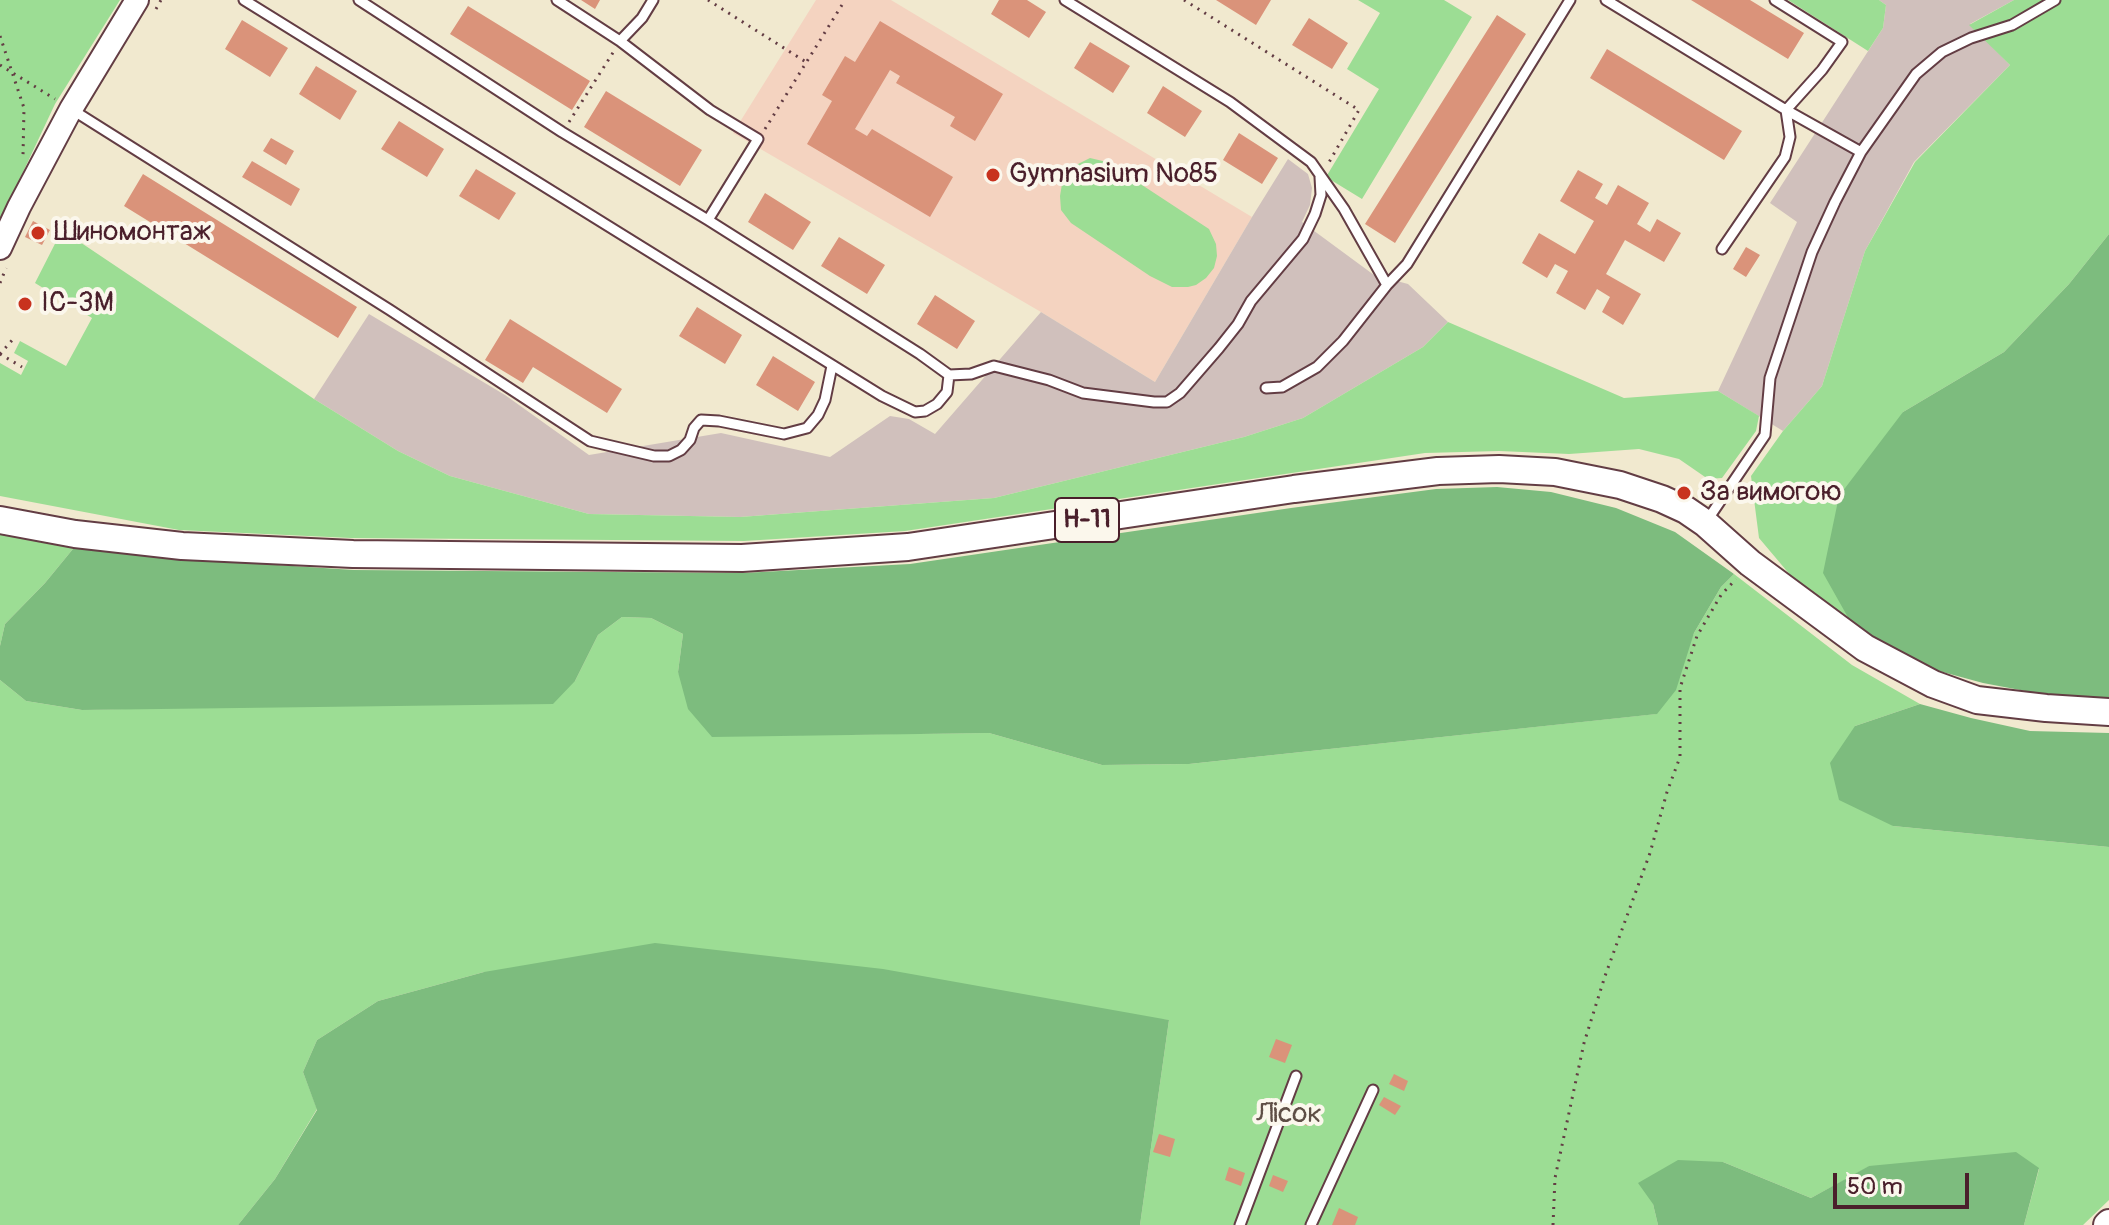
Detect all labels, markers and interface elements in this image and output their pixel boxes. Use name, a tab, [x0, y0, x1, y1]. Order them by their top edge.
place label: Gymnasium №85	[1009, 158, 1218, 192]
marker: Gymnasium №85	[984, 166, 1002, 184]
place label: Шиномонтаж	[54, 216, 211, 250]
marker: Шиномонтаж	[29, 224, 47, 242]
place label: ІС-3М	[41, 287, 114, 321]
marker: ІС-3М	[16, 295, 34, 313]
place label: За вимогою	[1700, 476, 1842, 510]
marker: За вимогою	[1675, 484, 1693, 502]
road number: Н-11	[1055, 498, 1119, 542]
park label: Лісок	[1256, 1098, 1322, 1132]
scale bar	[1837, 1157, 1973, 1207]
text: 50 m	[1847, 1172, 1903, 1201]

